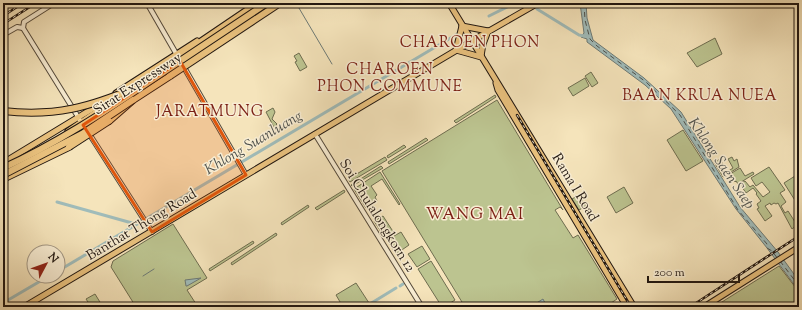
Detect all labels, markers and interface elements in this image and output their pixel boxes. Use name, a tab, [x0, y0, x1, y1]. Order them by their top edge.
district label: CHAROEN PHON	[400, 33, 540, 54]
street label: Sirat Expressway	[90, 49, 186, 121]
district label: CHAROEN PHON COMMUNE	[317, 60, 463, 98]
district label: BAAN KRUA NUEA	[622, 86, 778, 107]
district label: JARATMUNG	[155, 102, 264, 123]
water label: Khlong Suanluang	[201, 106, 307, 181]
water label: Khlong Saen Saep	[682, 114, 759, 214]
street label: Rama I Road	[546, 150, 603, 226]
street label: Soi Chulalongkorn 12	[333, 156, 419, 277]
street label: Banthat Thong Road	[83, 185, 201, 267]
district label: WANG MAI	[426, 204, 524, 227]
north arrow	[26, 244, 66, 284]
text: N	[43, 249, 62, 267]
scale bar	[648, 258, 739, 284]
text: 200 m	[654, 264, 685, 282]

